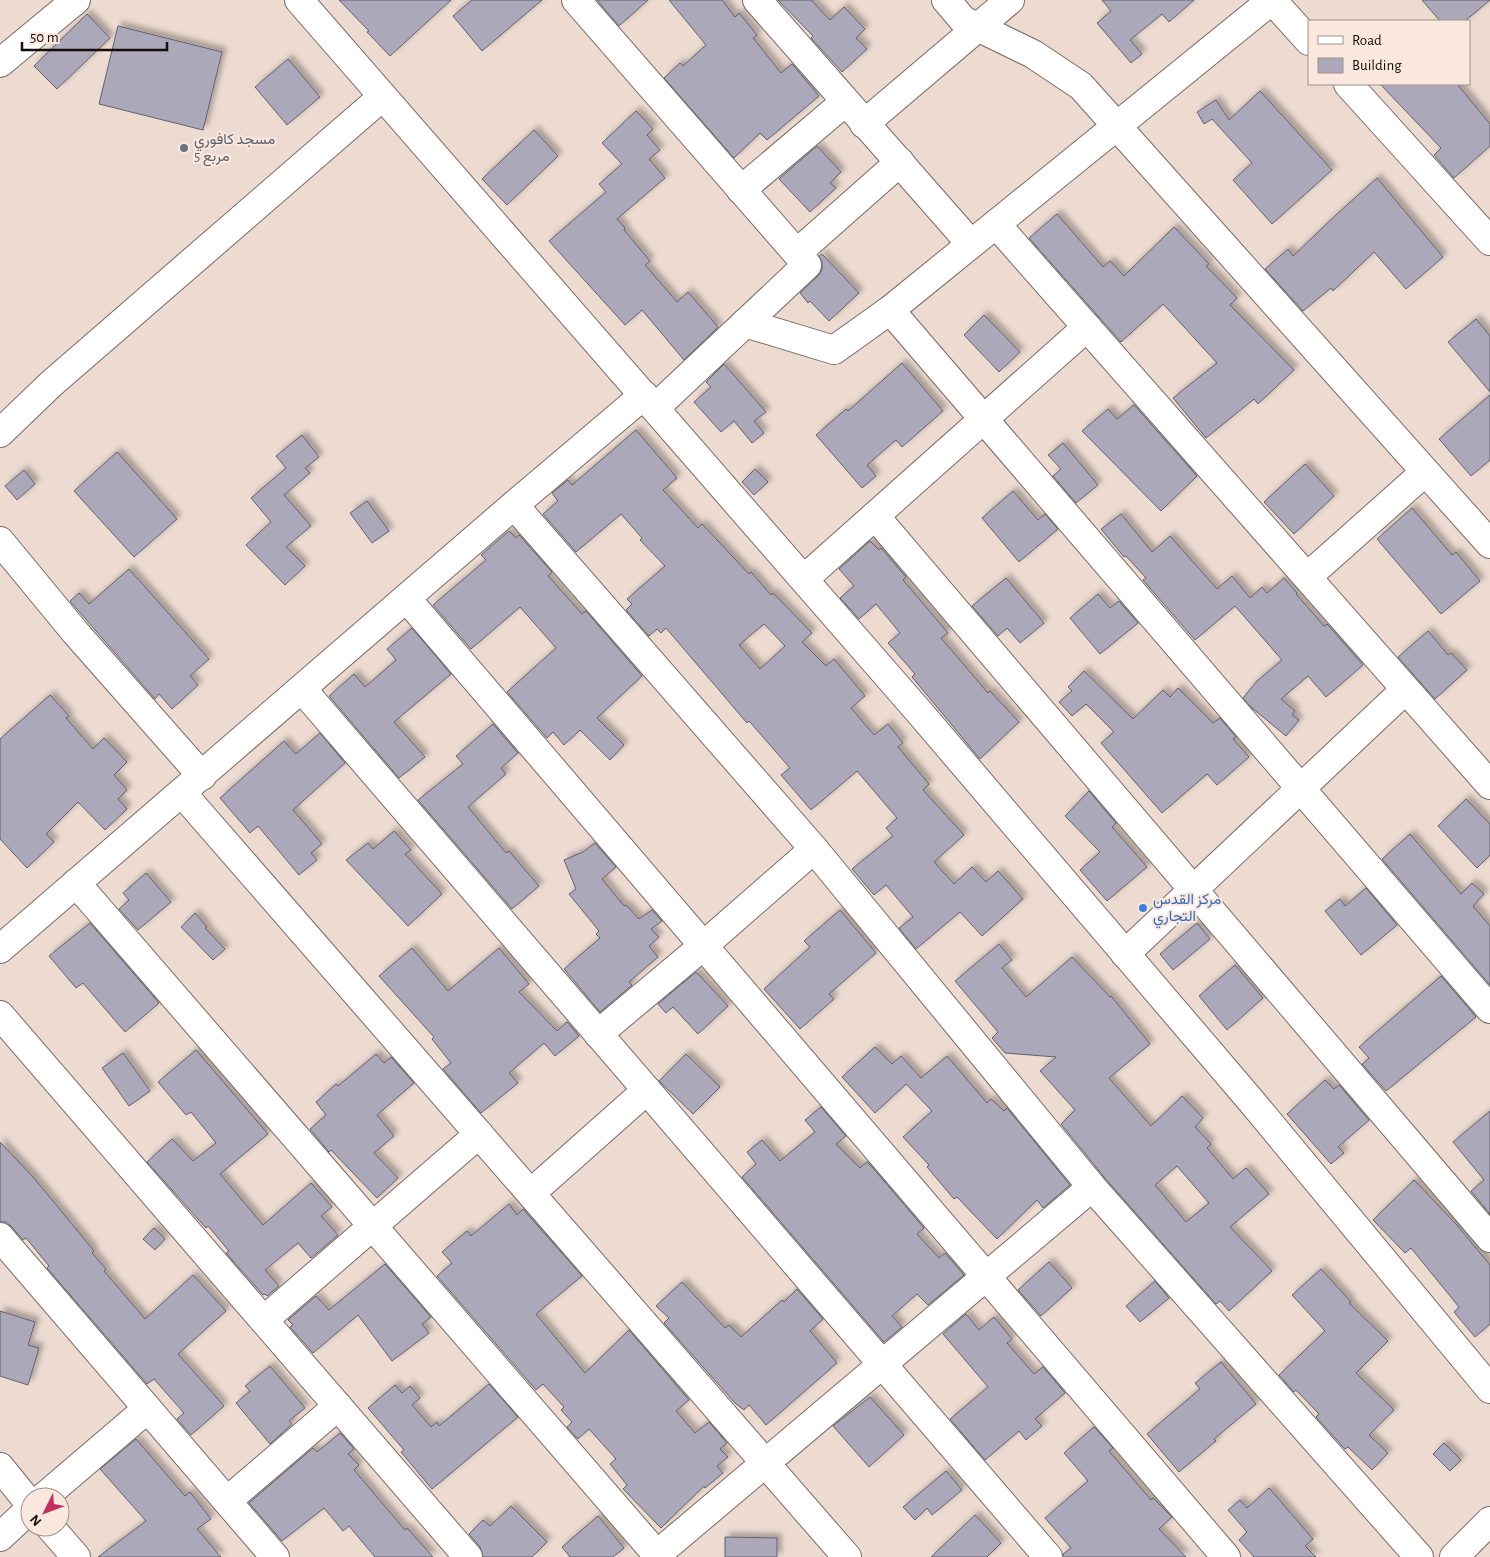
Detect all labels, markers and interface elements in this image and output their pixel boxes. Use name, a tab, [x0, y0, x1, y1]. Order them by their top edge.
scale bar	[22, 20, 168, 52]
legend	[1308, 20, 1470, 85]
text: 50 m	[30, 30, 59, 45]
text: Road	[1352, 33, 1382, 48]
text: Building	[1352, 58, 1402, 73]
place label: مسجد كافوري مربع 5	[194, 132, 275, 167]
marker: مسجد كافوري مربع 5	[178, 142, 190, 154]
place label: مركز القدس التجاري	[1153, 892, 1221, 929]
marker: مركز القدس التجاري	[1137, 902, 1149, 914]
north arrow	[20, 1487, 70, 1537]
text: N	[28, 1512, 45, 1528]

